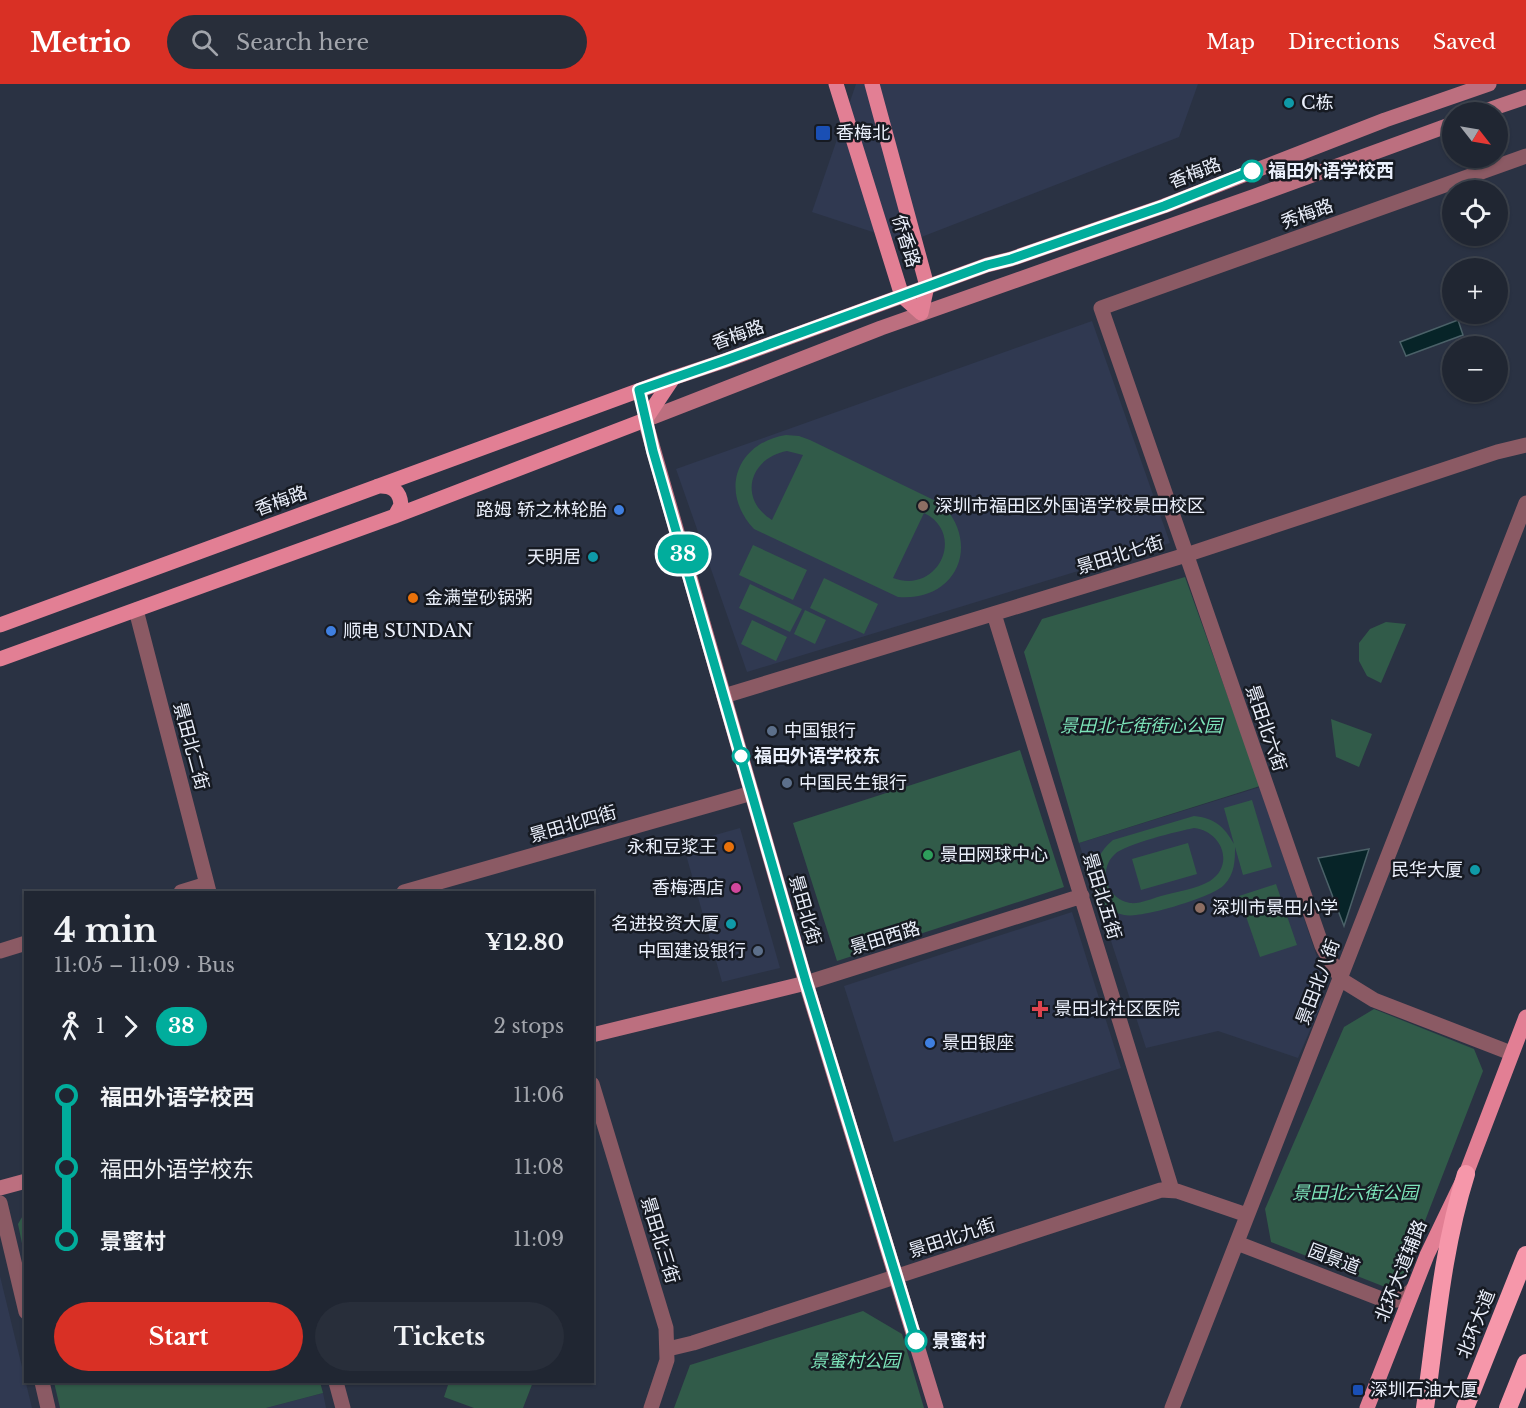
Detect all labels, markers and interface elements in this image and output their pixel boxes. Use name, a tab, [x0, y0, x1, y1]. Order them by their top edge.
search box	[167, 15, 587, 69]
text: Metrio	[30, 25, 131, 60]
icon: search	[188, 26, 221, 59]
text: Search here	[236, 29, 369, 56]
text: Map	[1206, 29, 1255, 55]
text: Directions	[1288, 29, 1400, 55]
text: Saved	[1433, 29, 1496, 55]
place label: C栋	[1301, 92, 1333, 114]
marker: C栋	[1282, 96, 1296, 110]
north arrow	[1442, 102, 1508, 168]
map controls	[1442, 102, 1508, 402]
place label: 香梅北	[836, 122, 890, 144]
marker: 香梅北	[814, 124, 832, 142]
street label: 香梅路	[1166, 153, 1224, 193]
marker: 福田外语学校西	[1241, 160, 1263, 182]
place label: 福田外语学校西	[1268, 160, 1394, 182]
button: locate	[1442, 180, 1508, 246]
street label: 秀梅路	[1278, 194, 1336, 234]
street label: 侨香路	[888, 212, 924, 270]
button: +	[1442, 258, 1508, 324]
street label: 香梅路	[709, 315, 767, 355]
button: −	[1442, 336, 1508, 402]
street label: 香梅路	[252, 481, 310, 521]
place label: 深圳市福田区外国语学校景田校区	[935, 495, 1205, 517]
place label: 路姆 轿之林轮胎	[476, 499, 607, 521]
marker: 深圳市福田区外国语学校景田校区	[916, 499, 930, 513]
marker: 路姆 轿之林轮胎	[612, 503, 626, 517]
street label: 景田北七街	[1074, 531, 1166, 579]
line badge: 38	[656, 534, 710, 574]
text: 38	[670, 541, 696, 567]
place label: 天明居	[527, 546, 581, 568]
marker: 天明居	[586, 550, 600, 564]
place label: 金满堂砂锅粥	[425, 587, 533, 609]
marker: 金满堂砂锅粥	[406, 591, 420, 605]
place label: 顺电 SUNDAN	[343, 620, 473, 642]
marker: 顺电 SUNDAN	[324, 624, 338, 638]
street label: 景田北六街	[1241, 682, 1291, 774]
street label: 景田北二街	[169, 700, 213, 792]
park label: 景田北七街街心公园	[1060, 715, 1225, 737]
place label: 中国银行	[784, 720, 856, 742]
marker: 中国银行	[765, 724, 779, 738]
place label: 福田外语学校东	[754, 745, 880, 767]
marker: 福田外语学校东	[732, 747, 750, 765]
place label: 中国民生银行	[799, 772, 907, 794]
marker: 中国民生银行	[780, 776, 794, 790]
street label: 景田北四街	[527, 801, 619, 847]
place label: 永和豆浆王	[627, 836, 717, 858]
marker: 永和豆浆王	[722, 840, 736, 854]
place label: 景田网球中心	[940, 844, 1048, 866]
marker: 景田网球中心	[921, 848, 935, 862]
street label: 景田北五街	[1078, 850, 1126, 942]
place label: 民华大厦	[1391, 859, 1463, 881]
marker: 民华大厦	[1468, 863, 1482, 877]
street label: 景田北街	[785, 872, 825, 948]
place label: 香梅酒店	[652, 877, 724, 899]
marker: 香梅酒店	[729, 881, 743, 895]
place label: 深圳市景田小学	[1212, 897, 1338, 919]
marker: 深圳市景田小学	[1193, 901, 1207, 915]
text: 4 min	[54, 910, 157, 951]
place label: 名进投资大厦	[611, 913, 719, 935]
marker: 名进投资大厦	[724, 917, 738, 931]
street label: 景田西路	[847, 917, 923, 959]
text: ¥12.80	[485, 929, 564, 956]
street label: 景田北八街	[1292, 936, 1344, 1028]
place label: 中国建设银行	[638, 940, 746, 962]
marker: 中国建设银行	[751, 944, 765, 958]
text: 11:05 – 11:09 · Bus	[54, 953, 235, 977]
place label: 景田北社区医院	[1054, 998, 1180, 1020]
marker: 景田北社区医院	[1031, 1000, 1049, 1018]
icon: walk	[54, 1010, 87, 1043]
icon: forward	[114, 1010, 147, 1043]
text: 38	[168, 1013, 195, 1039]
text: 1	[96, 1014, 105, 1038]
text: 2 stops	[494, 1014, 564, 1038]
place label: 景田银座	[942, 1032, 1014, 1054]
marker: 景田银座	[923, 1036, 937, 1050]
text: 11:06	[513, 1083, 564, 1107]
text: 福田外语学校西	[100, 1084, 254, 1111]
text: 11:08	[514, 1155, 564, 1179]
text: 福田外语学校东	[100, 1156, 254, 1183]
park label: 景田北六街公园	[1292, 1182, 1421, 1204]
street label: 景田北三街	[636, 1194, 684, 1286]
street label: 景田北九街	[906, 1214, 998, 1262]
street label: 北环大道辅路	[1371, 1217, 1431, 1325]
text: 11:09	[513, 1227, 564, 1251]
text: 景蜜村	[100, 1228, 166, 1255]
street label: 园景道	[1305, 1239, 1363, 1279]
street label: 北环大道	[1452, 1287, 1500, 1361]
button: Start	[54, 1302, 303, 1371]
button: Tickets	[315, 1302, 564, 1371]
marker: 景蜜村	[905, 1330, 927, 1352]
place label: 景蜜村	[932, 1330, 986, 1352]
park label: 景蜜村公园	[810, 1350, 903, 1372]
place label: 深圳石油大厦	[1370, 1379, 1478, 1401]
marker: 深圳石油大厦	[1351, 1383, 1365, 1397]

